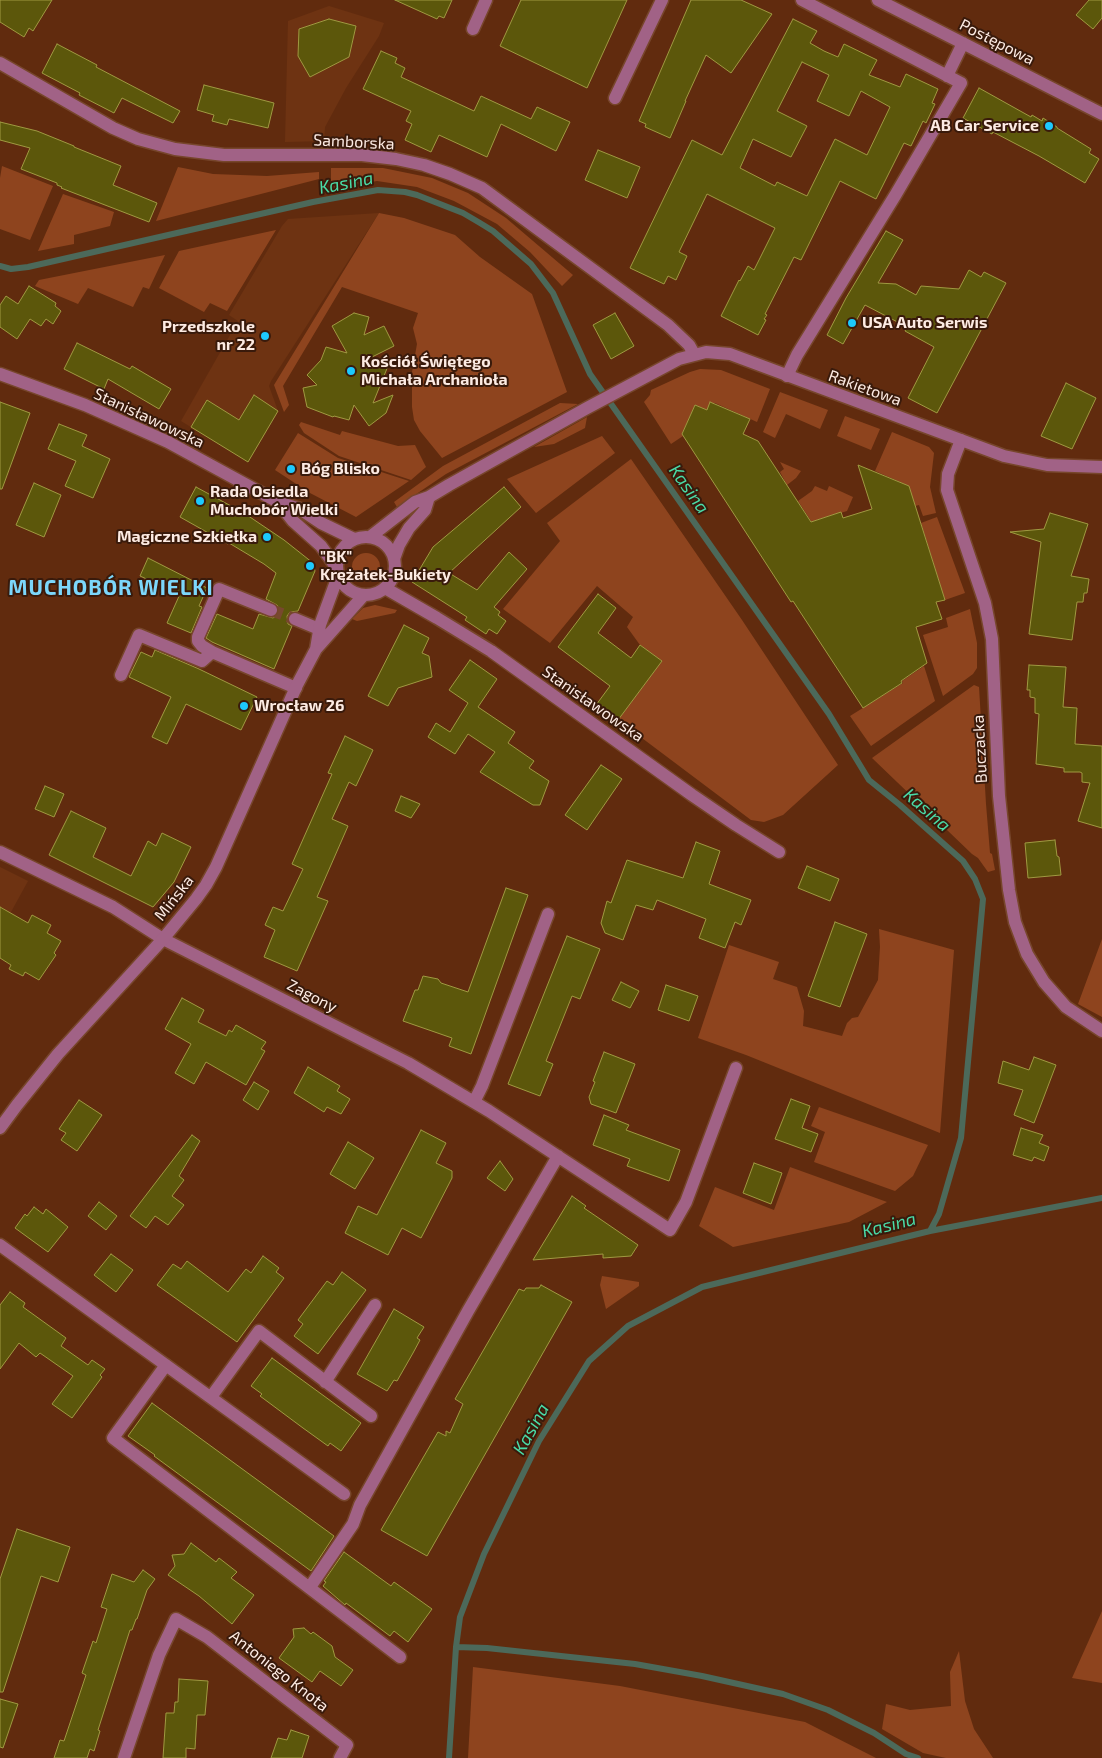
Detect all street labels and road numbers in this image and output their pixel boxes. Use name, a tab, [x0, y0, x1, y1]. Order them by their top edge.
street label: Postępowa	[956, 15, 1038, 69]
street label: Samborska	[313, 130, 395, 154]
street label: Rakietowa	[826, 366, 904, 410]
street label: Stanisławowska	[91, 384, 207, 452]
street label: Stanisławowska	[539, 662, 647, 746]
street label: Buczacka	[969, 714, 991, 784]
street label: Mińska	[150, 871, 198, 925]
street label: Zagony	[284, 975, 340, 1017]
street label: Antoniego Knota	[226, 1626, 332, 1716]

